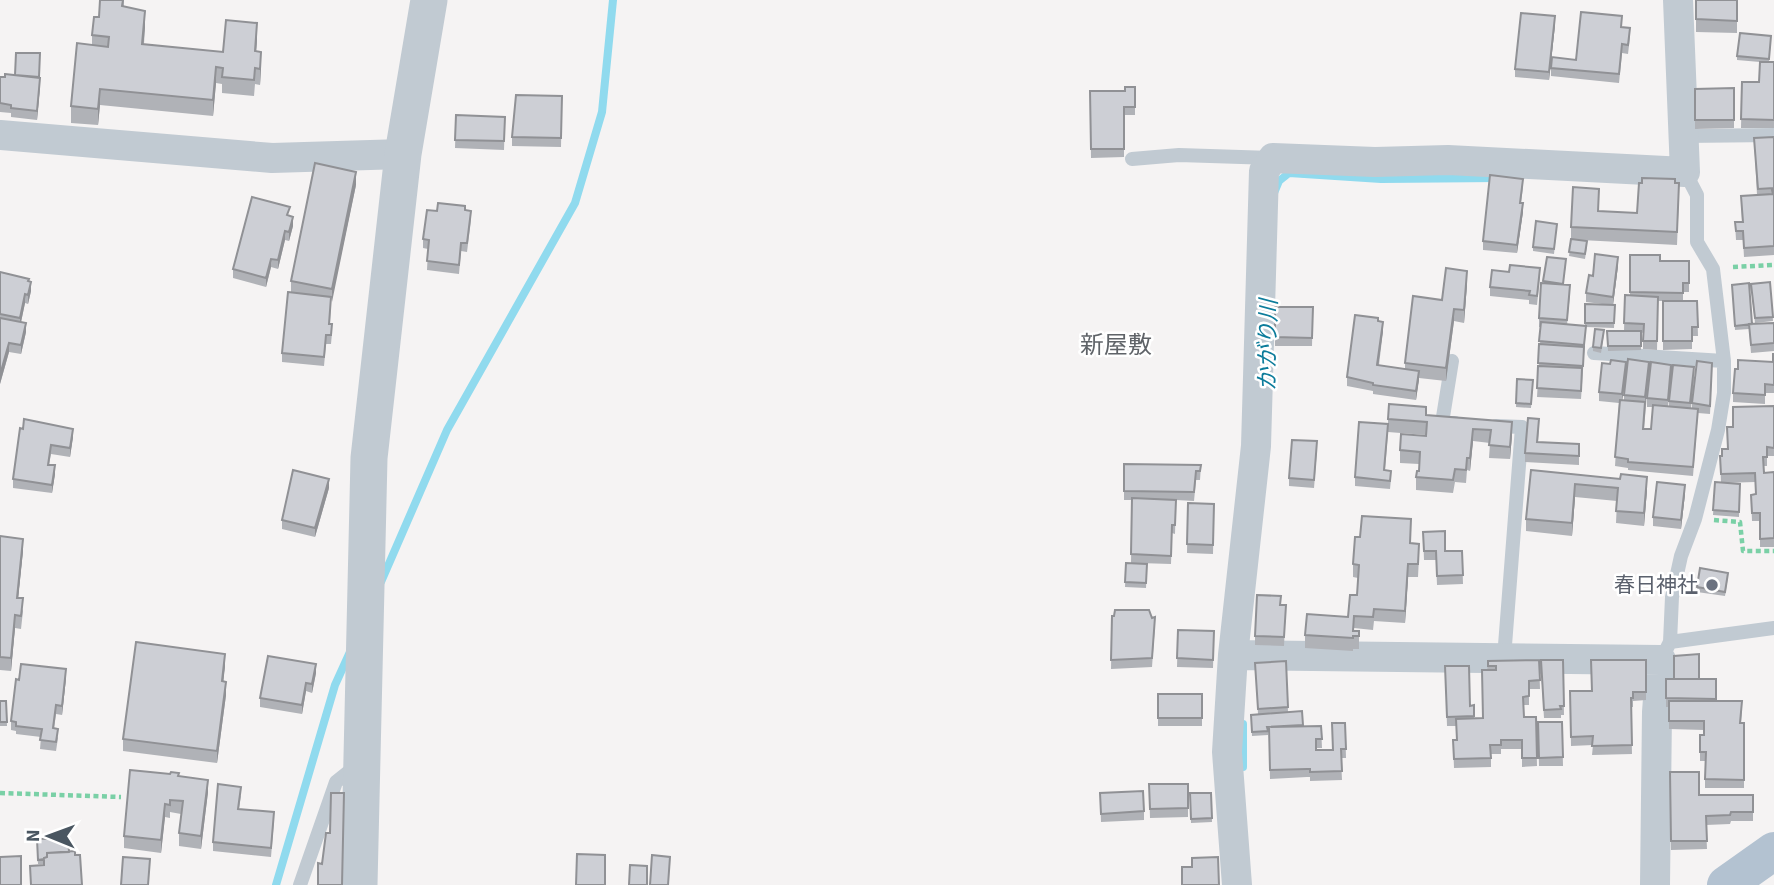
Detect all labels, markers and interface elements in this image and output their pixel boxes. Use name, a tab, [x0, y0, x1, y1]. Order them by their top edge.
water label: かがり川	[1251, 296, 1285, 391]
district label: 新屋敷	[1080, 328, 1152, 363]
place label: 春日神社	[1614, 570, 1698, 600]
marker: 春日神社	[1704, 577, 1720, 593]
north arrow	[14, 801, 84, 871]
text: N	[20, 829, 47, 842]

